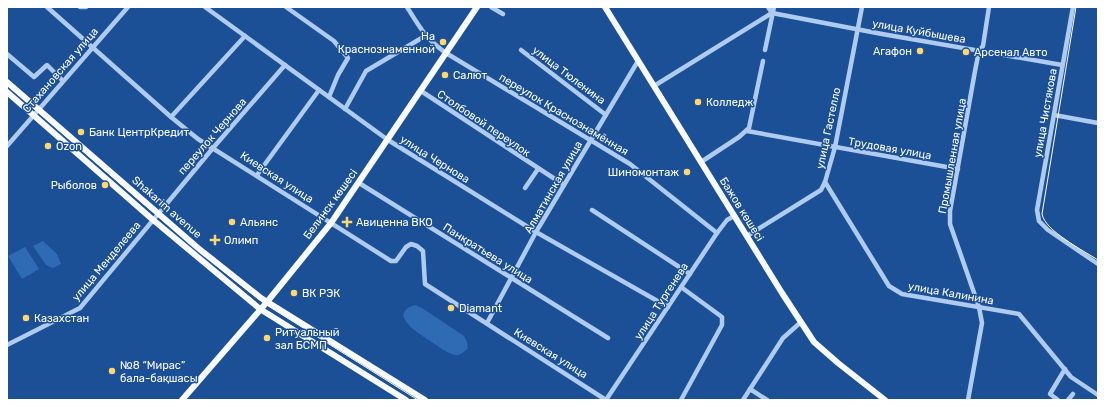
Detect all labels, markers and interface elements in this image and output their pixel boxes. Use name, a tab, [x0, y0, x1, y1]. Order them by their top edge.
street label: улица Куйбышева	[871, 17, 967, 46]
street label: Стахановская улица	[20, 25, 101, 116]
place label: На Краснознаменной	[338, 30, 435, 56]
marker: На Краснознаменной	[438, 37, 448, 47]
street label: улица Тюленина	[530, 44, 608, 107]
place label: Агафон	[873, 45, 912, 58]
marker: Агафон	[915, 46, 925, 56]
place label: Арсенал Авто	[974, 46, 1048, 59]
marker: Арсенал Авто	[961, 47, 971, 57]
street label: улица Чистякова	[1031, 68, 1060, 159]
place label: Салют	[453, 69, 488, 82]
marker: Салют	[440, 70, 450, 80]
street label: переулок Краснознамённая	[497, 71, 631, 158]
street label: улица Гастелло	[813, 86, 843, 170]
street label: Столбовой переулок	[435, 87, 533, 159]
street label: переулок Чернова	[176, 95, 249, 177]
place label: Колледж	[706, 96, 753, 109]
marker: Колледж	[693, 97, 703, 107]
street label: Промышленная улица	[936, 97, 969, 215]
place label: Банк ЦентрКредит	[89, 126, 190, 139]
marker: Банк ЦентрКредит	[76, 127, 86, 137]
street label: улица Чернова	[398, 133, 472, 186]
street label: Трудовая улица	[847, 135, 933, 162]
street label: Алматинская улица	[522, 139, 585, 236]
place label: Ozon	[56, 140, 82, 153]
marker: Ozon	[43, 141, 53, 151]
street label: Киевская улица	[238, 149, 316, 206]
place label: Шиномонтаж	[608, 166, 679, 179]
street label: Белинск көшесі	[301, 167, 360, 242]
marker: Шиномонтаж	[682, 167, 692, 177]
street label: Shakarim avenue	[129, 174, 204, 241]
street label: Бажов көшесі	[717, 175, 766, 244]
place label: Рыболов	[51, 179, 97, 192]
marker: Рыболов	[100, 180, 110, 190]
place label: Альянс	[240, 216, 278, 229]
marker: Авиценна ВКО	[341, 216, 353, 228]
place label: Авиценна ВКО	[356, 216, 433, 229]
marker: Альянс	[227, 217, 237, 227]
street label: улица Менделеева	[69, 219, 143, 304]
street label: Панкратьева улица	[441, 221, 535, 286]
marker: Олимп	[209, 234, 221, 246]
place label: Олимп	[224, 234, 258, 247]
street label: улица Тургенева	[632, 260, 691, 342]
street label: улица Калинина	[907, 280, 995, 307]
place label: ВК РЭК	[302, 287, 340, 300]
marker: ВК РЭК	[289, 288, 299, 298]
place label: Diamant	[459, 302, 503, 315]
marker: Diamant	[446, 303, 456, 313]
place label: Казахстан	[34, 312, 89, 325]
marker: Казахстан	[21, 313, 31, 323]
place label: Ритуальный зал БСМП	[275, 326, 340, 352]
street label: Киевская улица	[511, 326, 590, 381]
marker: Ритуальный зал БСМП	[262, 333, 272, 343]
place label: №8 “Мирас” бала-бақшасы	[120, 359, 197, 385]
marker: №8 “Мирас” бала-бақшасы	[107, 366, 117, 376]

